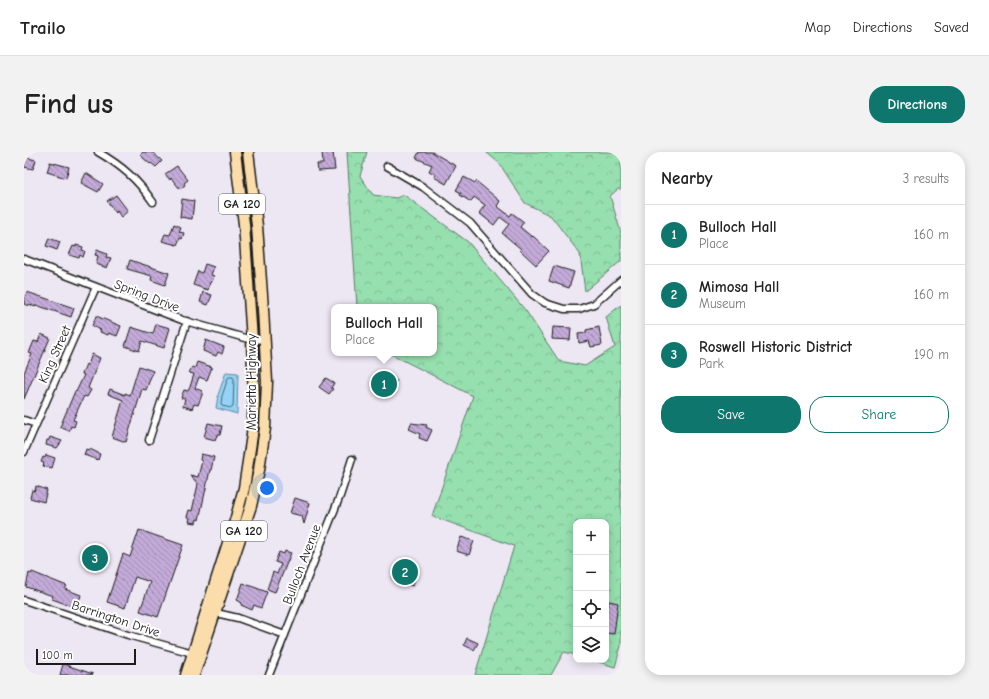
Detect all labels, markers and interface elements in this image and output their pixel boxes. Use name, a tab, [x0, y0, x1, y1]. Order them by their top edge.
text: Trailo	[20, 17, 66, 39]
text: Map	[804, 19, 831, 36]
text: Directions	[853, 19, 912, 36]
text: Saved	[934, 19, 969, 36]
button: Directions	[869, 86, 965, 123]
text: Find us	[24, 88, 113, 120]
text: Nearby	[661, 169, 712, 188]
text: 3 results	[903, 171, 949, 186]
road number: GA 120	[219, 194, 265, 214]
text: Bulloch Hall	[699, 218, 777, 236]
text: 1	[671, 227, 677, 242]
text: 160 m	[914, 227, 949, 242]
text: Place	[699, 236, 729, 251]
street label: Spring Drive	[112, 276, 182, 315]
text: Mimosa Hall	[699, 278, 779, 296]
text: 2	[671, 287, 677, 302]
text: 160 m	[914, 287, 949, 302]
text: Museum	[699, 296, 746, 311]
popup	[331, 304, 437, 356]
text: Bulloch Hall	[345, 314, 423, 332]
street label: King Street	[35, 322, 74, 385]
text: Place	[345, 332, 375, 347]
street label: Marietta Highway	[244, 334, 259, 430]
text: Roswell Historic District	[699, 338, 852, 356]
text: 3	[671, 347, 677, 362]
text: 190 m	[914, 347, 949, 362]
text: Park	[699, 356, 724, 371]
pin: 1	[371, 369, 397, 399]
button: Save	[661, 396, 801, 433]
button: Share	[809, 396, 949, 433]
your location	[257, 478, 277, 498]
map controls	[573, 519, 609, 663]
button: +	[573, 519, 609, 555]
road number: GA 120	[221, 521, 267, 541]
street label: Bulloch Avenue	[279, 522, 324, 606]
pin: 3	[82, 543, 108, 573]
button: −	[573, 555, 609, 591]
pin: 2	[392, 557, 418, 587]
button: locate	[573, 591, 609, 627]
street label: Barrington Drive	[70, 597, 162, 640]
button: layers	[573, 627, 609, 663]
scale bar	[36, 647, 136, 666]
text: 100 m	[42, 649, 73, 662]

